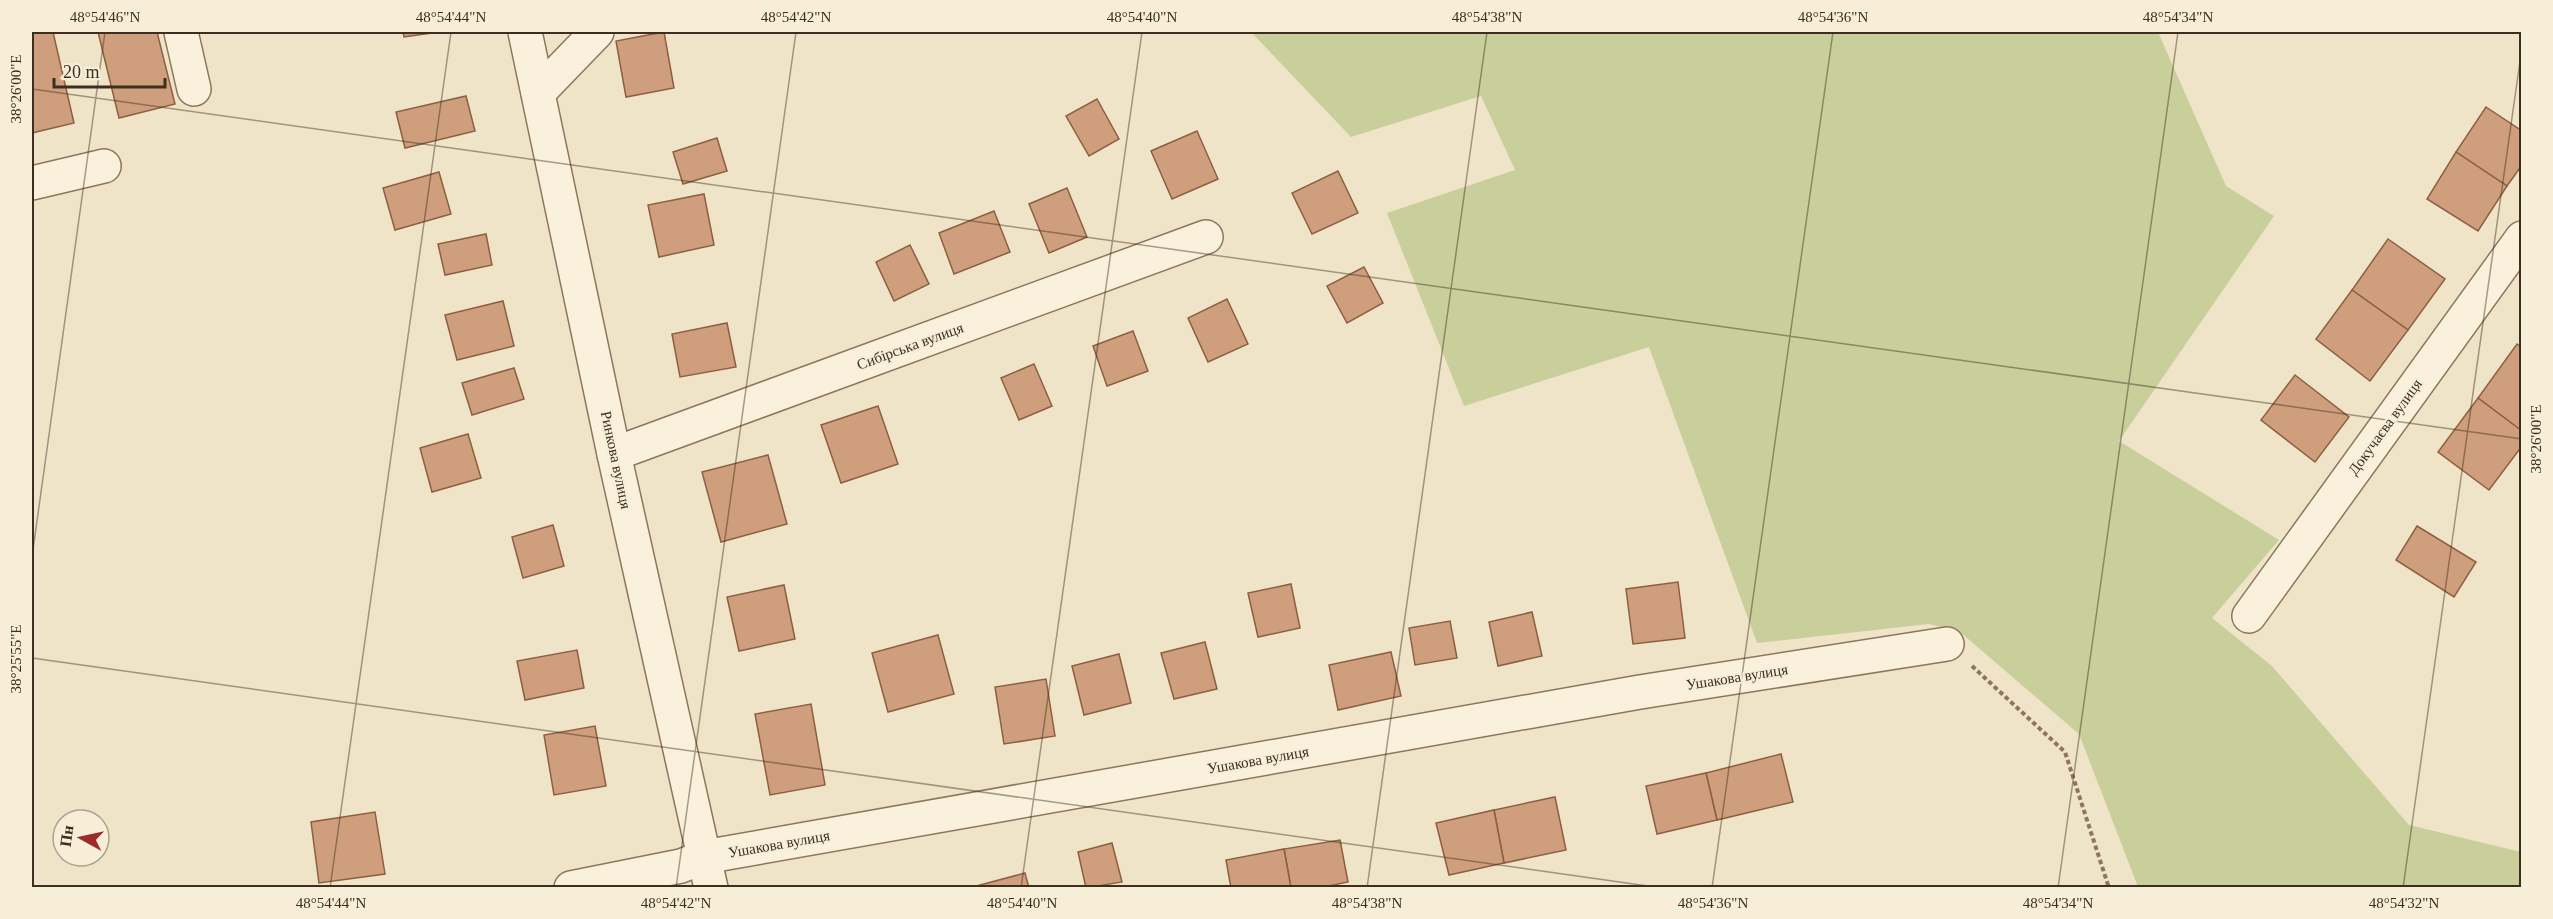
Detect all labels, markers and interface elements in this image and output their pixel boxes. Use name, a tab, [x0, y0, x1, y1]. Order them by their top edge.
text: 48°54'46"N	[70, 9, 140, 25]
text: 48°54'44"N	[416, 9, 486, 25]
text: 48°54'42"N	[761, 9, 831, 25]
text: 48°54'40"N	[1107, 9, 1177, 25]
text: 48°54'38"N	[1452, 9, 1522, 25]
text: 48°54'36"N	[1798, 9, 1868, 25]
text: 48°54'34"N	[2143, 9, 2213, 25]
scale bar	[54, 51, 165, 89]
text: 38°26'00"E	[8, 55, 24, 124]
text: 20 m	[63, 62, 100, 82]
street label: Сибірська вулиця	[855, 319, 966, 373]
street label: Докучаєва вулиця	[2345, 376, 2425, 478]
text: 38°26'00"E	[2528, 405, 2544, 474]
street label: Ринкова вулиця	[598, 410, 634, 510]
text: 38°25'55"E	[8, 625, 24, 694]
street label: Ушакова вулиця	[1685, 661, 1789, 693]
street label: Ушакова вулиця	[1206, 743, 1310, 777]
north arrow	[51, 808, 111, 868]
text: Пн	[57, 824, 77, 848]
street label: Ушакова вулиця	[727, 827, 831, 861]
text: 48°54'44"N	[296, 895, 366, 911]
text: 48°54'42"N	[641, 895, 711, 911]
text: 48°54'40"N	[987, 895, 1057, 911]
text: 48°54'38"N	[1332, 895, 1402, 911]
text: 48°54'36"N	[1678, 895, 1748, 911]
text: 48°54'34"N	[2023, 895, 2093, 911]
text: 48°54'32"N	[2369, 895, 2439, 911]

